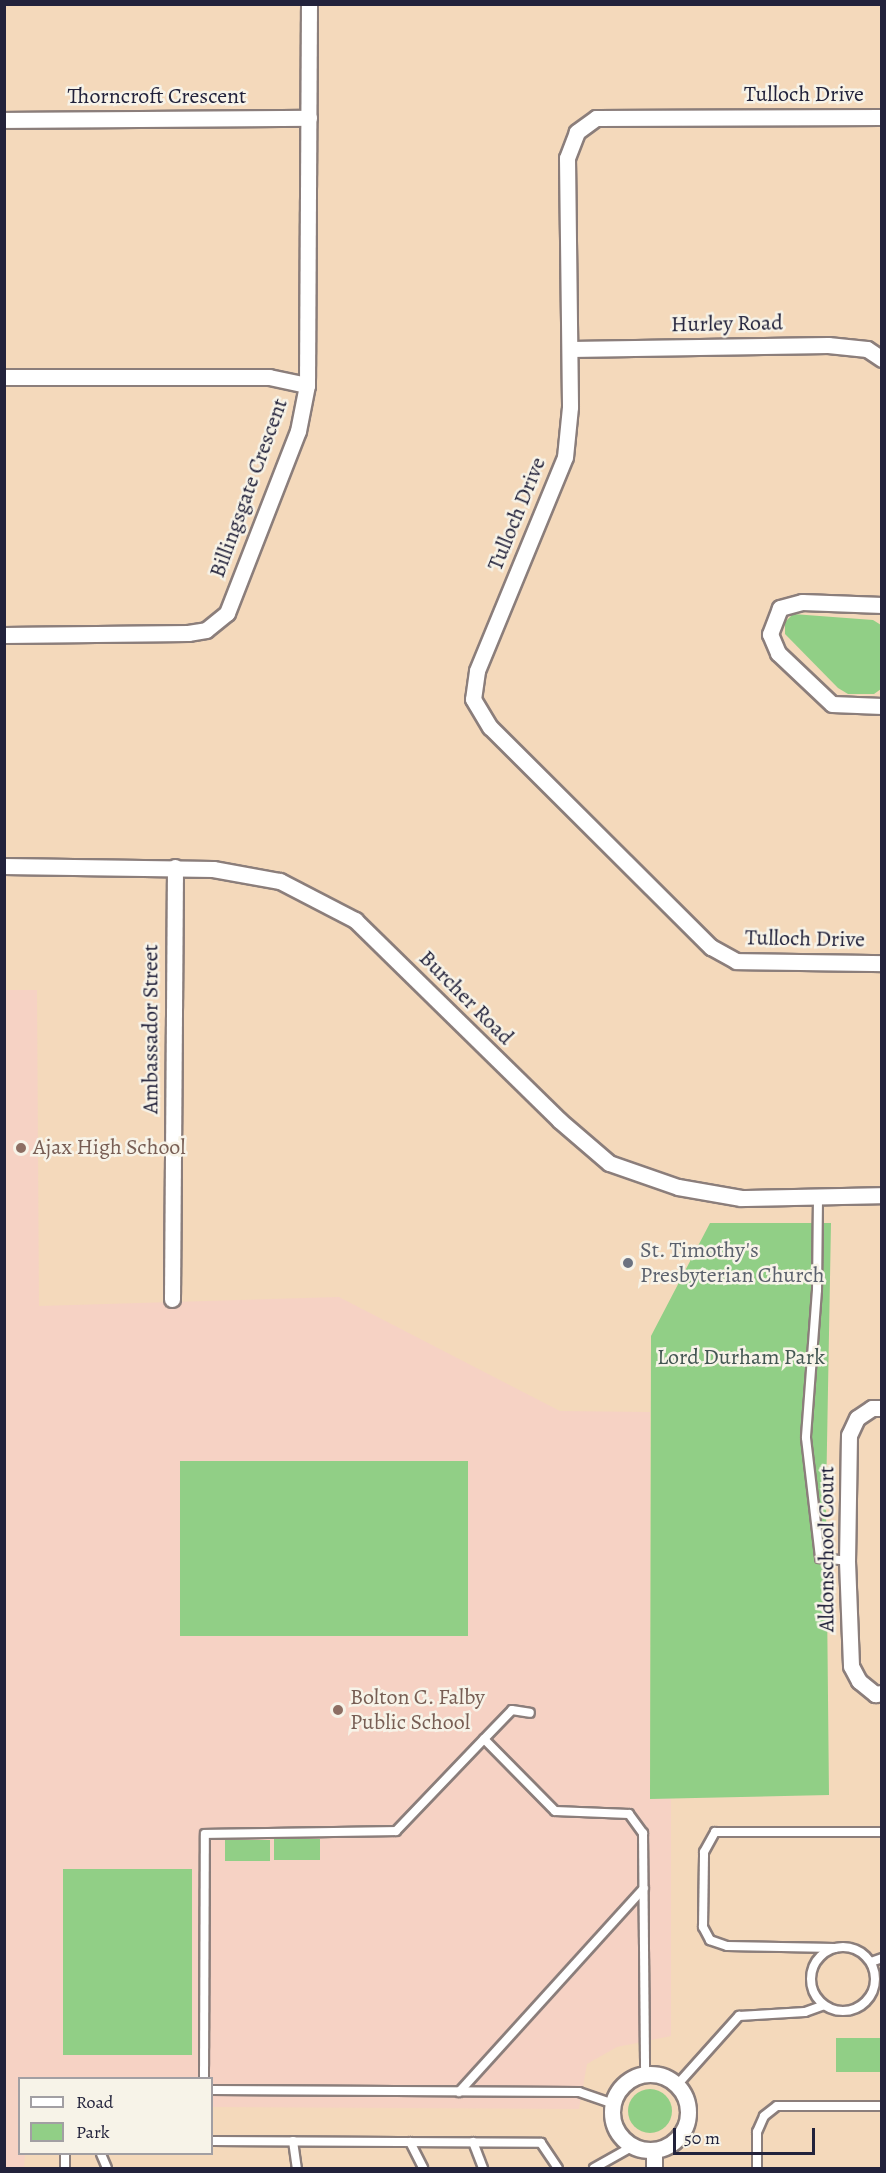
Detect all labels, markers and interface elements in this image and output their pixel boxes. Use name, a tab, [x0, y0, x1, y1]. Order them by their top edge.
street label: Tulloch Drive	[744, 82, 864, 108]
street label: Thorncroft Crescent	[68, 84, 246, 110]
street label: Hurley Road	[671, 310, 783, 338]
street label: Billingsgate Crescent	[204, 395, 294, 581]
street label: Tulloch Drive	[482, 454, 552, 574]
street label: Tulloch Drive	[745, 925, 865, 953]
street label: Ambassador Street	[138, 944, 164, 1114]
street label: Burcher Road	[413, 945, 519, 1051]
place label: Ajax High School	[33, 1135, 186, 1161]
marker: Ajax High School	[14, 1141, 28, 1155]
place label: St. Timothy's Presbyterian Church	[640, 1237, 825, 1288]
marker: St. Timothy's Presbyterian Church	[621, 1256, 635, 1270]
park label: Lord Durham Park	[657, 1345, 825, 1371]
street label: Aldonschool Court	[814, 1466, 840, 1632]
place label: Bolton C. Falby Public School	[350, 1684, 485, 1736]
marker: Bolton C. Falby Public School	[331, 1703, 345, 1717]
legend	[18, 2077, 213, 2155]
text: Road	[76, 2090, 113, 2114]
scale bar	[676, 2116, 818, 2154]
text: Park	[76, 2120, 110, 2144]
text: 50 m	[684, 2126, 720, 2150]

